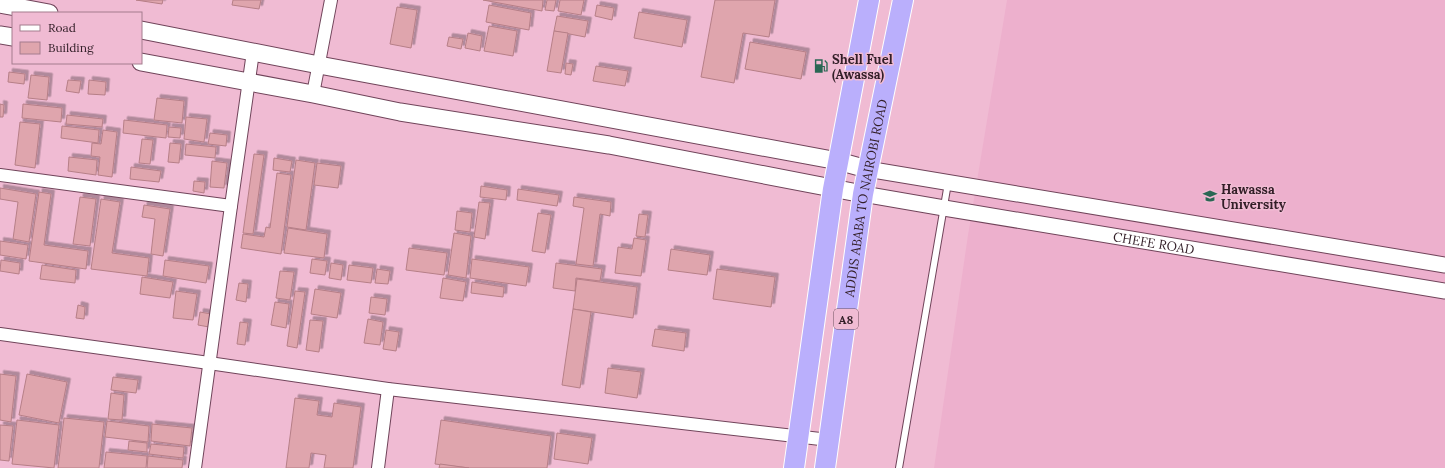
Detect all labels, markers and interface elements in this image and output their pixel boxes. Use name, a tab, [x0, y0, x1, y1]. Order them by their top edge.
legend	[12, 12, 142, 64]
text: Road	[48, 20, 76, 35]
text: Building	[48, 40, 94, 55]
place label: Shell Fuel (Awassa)	[832, 51, 893, 83]
fuel station icon: Shell Fuel (Awassa)	[813, 58, 829, 74]
street label: ADDIS ABABA TO NAIROBI ROAD	[840, 97, 891, 299]
place label: Hawassa University	[1221, 181, 1287, 213]
school or university icon: Hawassa University	[1202, 188, 1218, 204]
street label: CHEFE ROAD	[1112, 228, 1196, 258]
road number: A8	[834, 309, 858, 329]

